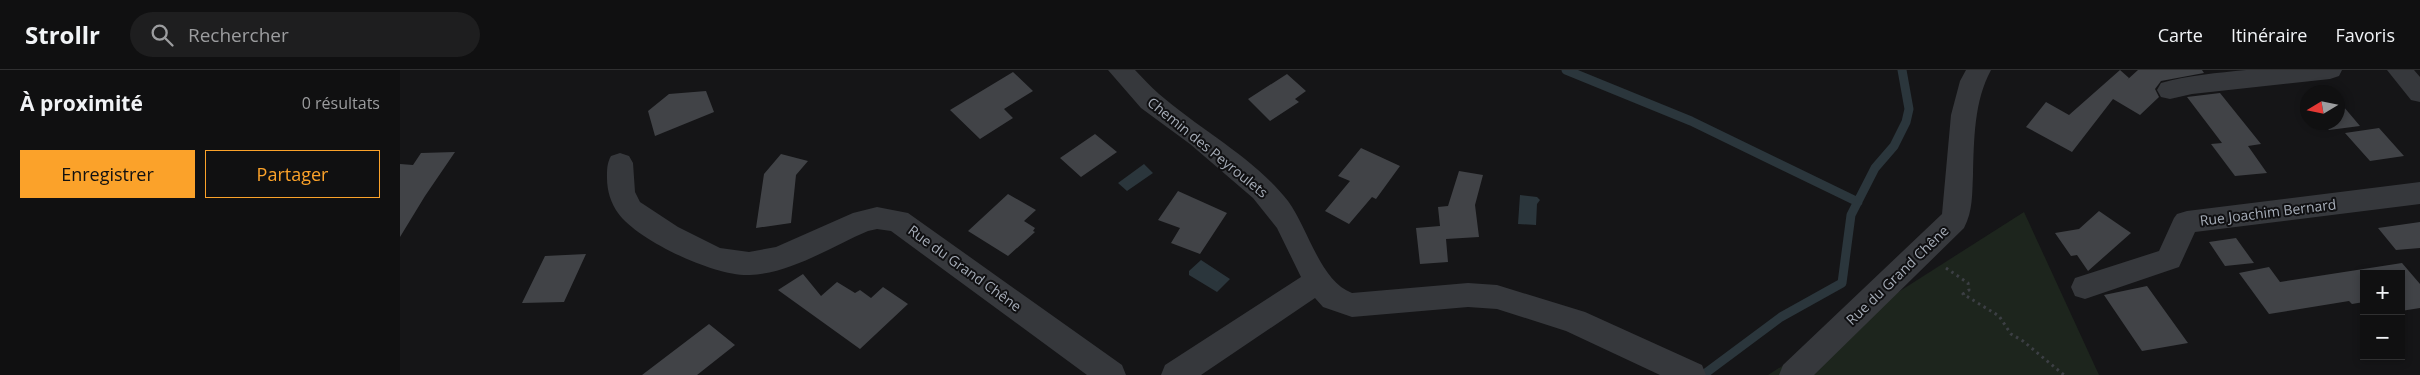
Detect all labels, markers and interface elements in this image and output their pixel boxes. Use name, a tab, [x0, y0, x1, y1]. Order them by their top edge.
search box	[130, 12, 480, 57]
text: Strollr	[25, 18, 100, 51]
icon: search	[148, 21, 176, 49]
text: Rechercher	[188, 22, 289, 48]
text: Carte	[2158, 23, 2203, 47]
text: Itinéraire	[2231, 23, 2307, 47]
text: Favoris	[2335, 23, 2395, 47]
north arrow	[2300, 85, 2345, 130]
text: À proximité	[20, 89, 143, 117]
text: 0 résultats	[302, 92, 380, 114]
street label: Chemin des Peyroulets	[1144, 92, 1272, 202]
button: Enregistrer	[20, 150, 195, 198]
button: Partager	[205, 150, 380, 198]
street label: Rue Joachim Bernard	[2199, 194, 2337, 230]
street label: Rue du Grand Chêne	[905, 220, 1026, 316]
street label: Rue du Grand Chêne	[1842, 221, 1953, 329]
map controls	[2360, 270, 2405, 360]
button: +	[2360, 270, 2405, 315]
button: −	[2360, 315, 2405, 360]

